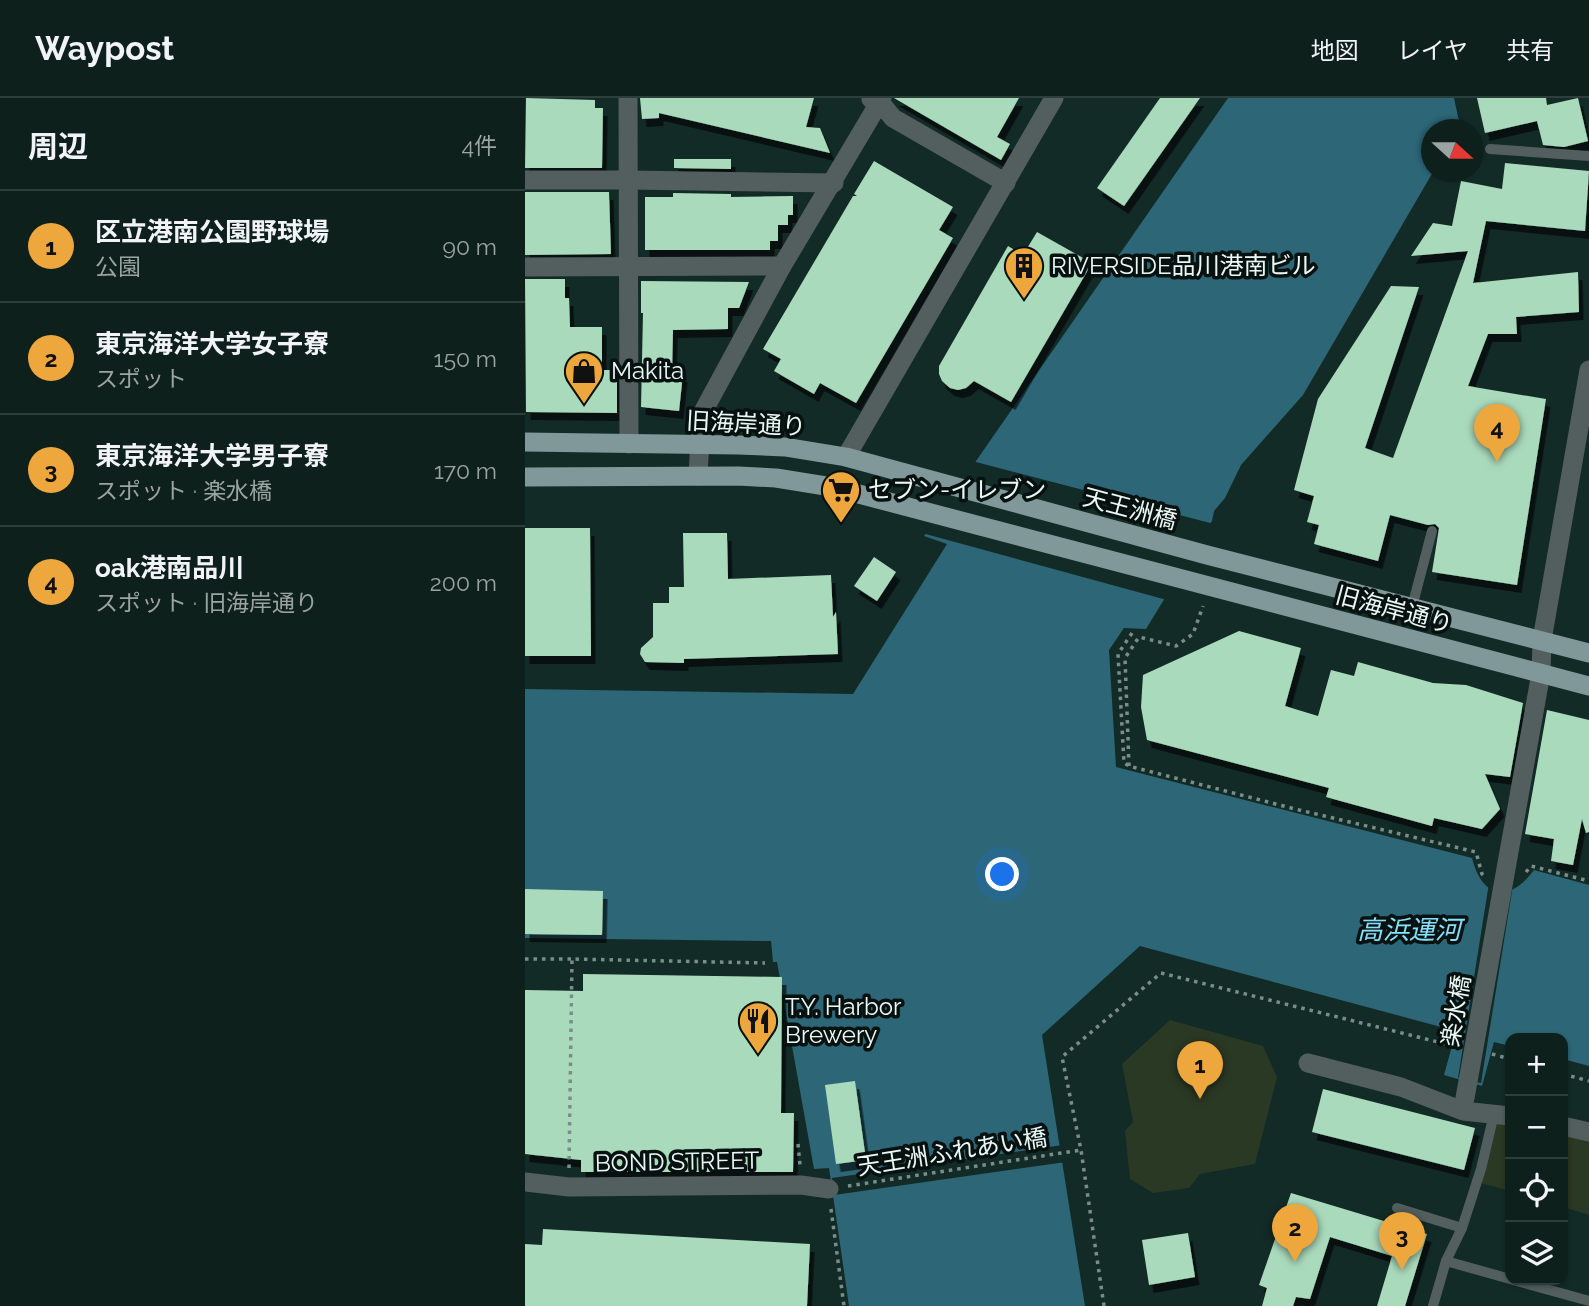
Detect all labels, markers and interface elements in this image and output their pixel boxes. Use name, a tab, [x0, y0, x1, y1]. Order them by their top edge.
text: Waypost	[35, 29, 174, 68]
text: 地図	[1311, 36, 1359, 65]
text: レイヤ	[1397, 36, 1468, 65]
text: 共有	[1506, 36, 1554, 65]
north arrow	[1421, 119, 1484, 182]
text: 周辺	[28, 129, 88, 164]
text: 4件	[461, 132, 497, 159]
text: 区立港南公園野球場	[95, 217, 329, 247]
text: 1	[45, 233, 57, 260]
text: 90 m	[442, 233, 497, 260]
building icon: RIVERSIDE品川港南ビル	[1003, 245, 1045, 300]
place label: RIVERSIDE品川港南ビル	[1051, 251, 1316, 280]
text: 公園	[95, 253, 141, 280]
text: 東京海洋大学女子寮	[95, 329, 329, 359]
text: 2	[45, 345, 57, 372]
text: 150 m	[434, 345, 497, 372]
shop icon: Makita	[563, 350, 605, 405]
place label: Makita	[611, 356, 684, 385]
text: スポット	[95, 365, 187, 392]
pin: 4	[1474, 404, 1520, 462]
street label: 旧海岸通り	[685, 406, 807, 441]
text: 東京海洋大学男子寮	[95, 441, 329, 471]
text: 3	[45, 457, 57, 484]
text: 170 m	[434, 457, 497, 484]
supermarket icon: セブン-イレブン	[820, 469, 862, 524]
place label: セブン-イレブン	[868, 475, 1046, 504]
text: スポット · 楽水橋	[95, 477, 272, 504]
street label: 天王洲橋	[1080, 482, 1180, 535]
text: oak港南品川	[95, 553, 244, 583]
text: 4	[44, 569, 58, 596]
text: 200 m	[430, 569, 497, 596]
street label: 旧海岸通り	[1332, 580, 1456, 639]
text: スポット · 旧海岸通り	[95, 589, 318, 616]
your location	[985, 857, 1019, 891]
water label: 高浜運河	[1357, 915, 1466, 945]
street label: 楽水橋	[1435, 973, 1476, 1049]
place label: T.Y. Harbor Brewery	[785, 992, 902, 1049]
restaurant icon: T.Y. Harbor Brewery	[737, 1000, 779, 1055]
map controls	[1505, 1033, 1568, 1285]
button: +	[1505, 1033, 1568, 1096]
pin: 1	[1177, 1041, 1223, 1099]
button: −	[1505, 1096, 1568, 1159]
street label: 天王洲ふれあい橋	[855, 1122, 1049, 1181]
street label: BOND STREET	[594, 1146, 760, 1177]
button: locate	[1505, 1159, 1568, 1222]
pin: 2	[1272, 1204, 1318, 1262]
pin: 3	[1379, 1212, 1425, 1270]
button: layers	[1505, 1222, 1568, 1285]

